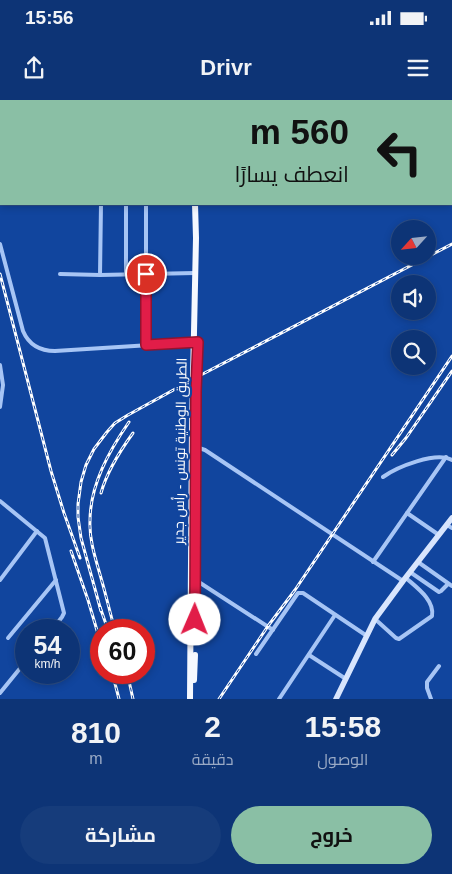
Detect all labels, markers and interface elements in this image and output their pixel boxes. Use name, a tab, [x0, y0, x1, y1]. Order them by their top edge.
text: 15:56	[25, 7, 74, 28]
icon: share	[20, 54, 48, 82]
icon: menu	[404, 54, 432, 82]
text: Drivr	[200, 55, 252, 80]
text: 560 m	[250, 112, 349, 151]
icon: left	[367, 120, 432, 185]
text: انعطف يسارًا	[234, 162, 349, 187]
north arrow	[391, 220, 436, 265]
map controls	[391, 220, 436, 375]
pin	[125, 253, 167, 295]
icon: arrive	[132, 260, 160, 288]
button: sound	[391, 275, 436, 320]
button: search	[391, 330, 436, 375]
street label: الطريق الوطنية تونس - رأس جدير	[169, 357, 191, 546]
position arrow	[168, 593, 220, 645]
speed limit sign: 60	[90, 619, 155, 684]
text: 54	[34, 631, 61, 659]
text: km/h	[34, 657, 61, 671]
text: 2	[204, 710, 221, 743]
text: 15:58	[304, 710, 381, 743]
text: 810	[71, 716, 121, 749]
text: m	[89, 750, 103, 767]
text: دقيقة	[192, 751, 233, 768]
text: الوصول	[317, 751, 368, 768]
button: مشاركة	[20, 806, 221, 864]
button: خروج	[231, 806, 432, 864]

